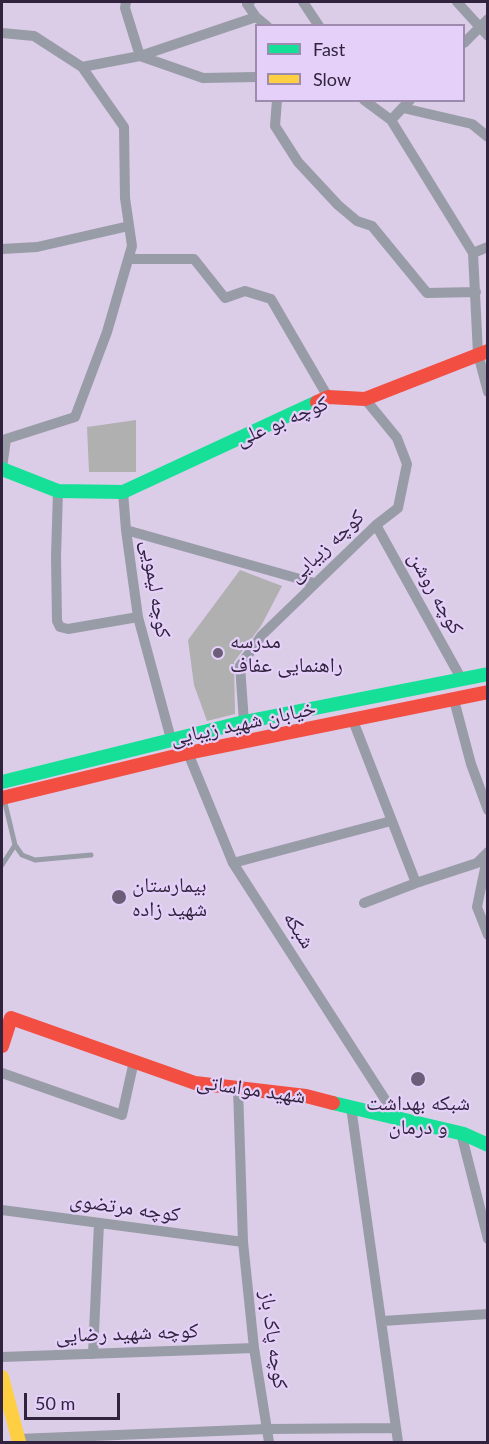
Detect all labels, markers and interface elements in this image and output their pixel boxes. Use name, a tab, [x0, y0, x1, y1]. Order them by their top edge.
legend	[255, 24, 465, 102]
text: Fast	[313, 38, 345, 60]
text: Slow	[313, 68, 351, 90]
street label: کوچه بو علی	[232, 390, 332, 452]
street label: کوچه زیبایی	[283, 504, 369, 588]
street label: کوچه لیمویی	[136, 538, 176, 640]
street label: کوچه روشن	[403, 547, 469, 639]
place label: مدرسه راهنمایی عفاف	[230, 628, 343, 678]
marker: مدرسه راهنمایی عفاف	[211, 646, 225, 660]
street label: خیابان شهید زیبایی	[168, 695, 318, 751]
place label: بیمارستان شهید زاده	[132, 872, 207, 922]
marker: بیمارستان شهید زاده	[110, 888, 128, 906]
street label: شبکه	[278, 907, 320, 953]
street label: شهید مواساتی	[195, 1069, 307, 1109]
marker: شبکه بهداشت و درمان	[409, 1070, 427, 1088]
place label: شبکه بهداشت و درمان	[366, 1090, 470, 1140]
street label: کوچه مرتضوی	[68, 1187, 182, 1227]
street label: کوچه پاک باز	[255, 1289, 293, 1391]
street label: کوچه شهید رضایی	[55, 1318, 199, 1348]
scale bar	[27, 1381, 123, 1419]
text: 50 m	[35, 1392, 75, 1414]

